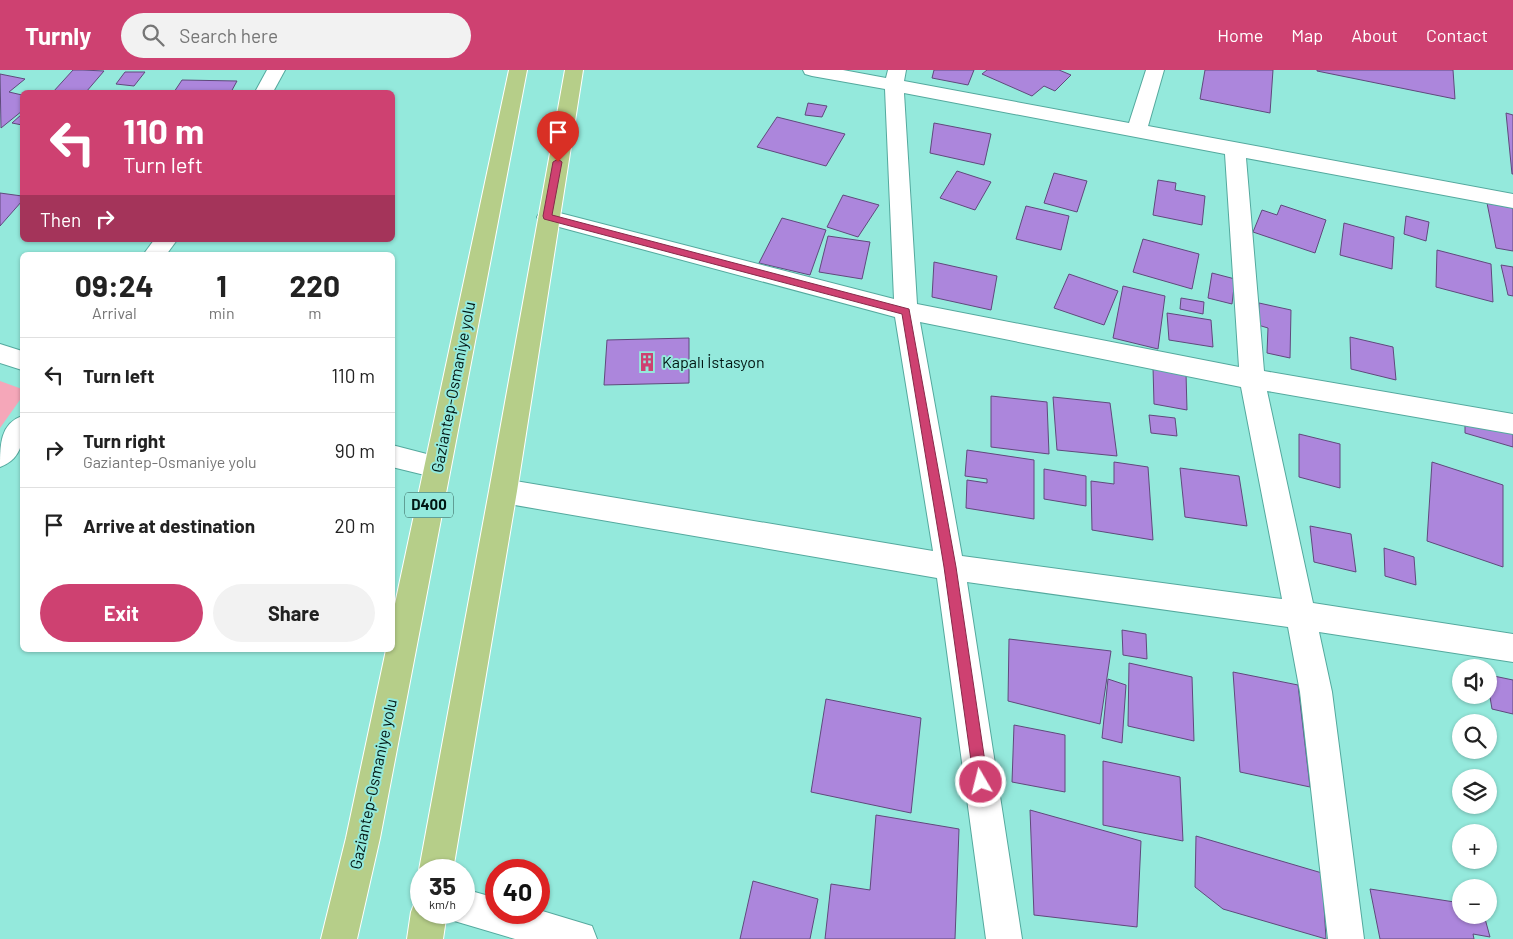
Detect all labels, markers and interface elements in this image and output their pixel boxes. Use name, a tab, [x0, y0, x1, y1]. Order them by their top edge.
search box	[121, 13, 471, 58]
text: Turnly	[25, 21, 91, 50]
icon: search	[139, 21, 167, 49]
text: Search here	[179, 24, 278, 47]
text: Home	[1217, 24, 1263, 46]
text: Map	[1291, 24, 1323, 46]
text: About	[1351, 24, 1398, 46]
text: Contact	[1426, 24, 1488, 46]
text: 110 m	[123, 109, 204, 151]
icon: left	[40, 110, 105, 175]
pin	[537, 111, 579, 162]
icon: arrive	[544, 118, 572, 146]
text: Turn left	[123, 151, 203, 177]
icon: right	[91, 205, 119, 233]
text: Then	[40, 208, 81, 231]
text: 09:24	[75, 267, 154, 303]
text: 1	[216, 267, 227, 303]
text: 220	[289, 267, 340, 303]
street label: Gaziantep-Osmaniye yolu	[427, 300, 478, 474]
text: Arrival	[92, 303, 137, 322]
text: min	[209, 303, 235, 322]
text: m	[308, 303, 321, 322]
building icon: Kapalı İstasyon	[636, 351, 658, 373]
place label: Kapalı İstasyon	[662, 352, 765, 371]
icon: left	[40, 361, 68, 389]
text: Turn left	[83, 364, 154, 387]
text: 110 m	[331, 364, 375, 387]
text: Turn right	[83, 429, 165, 452]
icon: right	[40, 436, 68, 464]
text: 90 m	[335, 439, 375, 462]
text: Gaziantep-Osmaniye yolu	[83, 452, 257, 471]
road number: D400	[405, 492, 453, 518]
icon: arrive	[40, 511, 68, 539]
text: Arrive at destination	[83, 514, 255, 537]
text: 20 m	[335, 514, 375, 537]
button: Exit	[40, 584, 203, 642]
button: Share	[213, 584, 375, 642]
map controls	[1452, 659, 1497, 924]
button: sound	[1452, 659, 1497, 704]
street label: Gaziantep-Osmaniye yolu	[345, 697, 400, 871]
button: search	[1452, 714, 1497, 759]
position arrow	[954, 755, 1006, 807]
button: layers	[1452, 769, 1497, 814]
button: +	[1452, 824, 1497, 869]
speed limit sign: 40	[485, 859, 550, 924]
text: 35	[429, 870, 456, 900]
button: −	[1452, 879, 1497, 924]
text: km/h	[429, 897, 456, 911]

